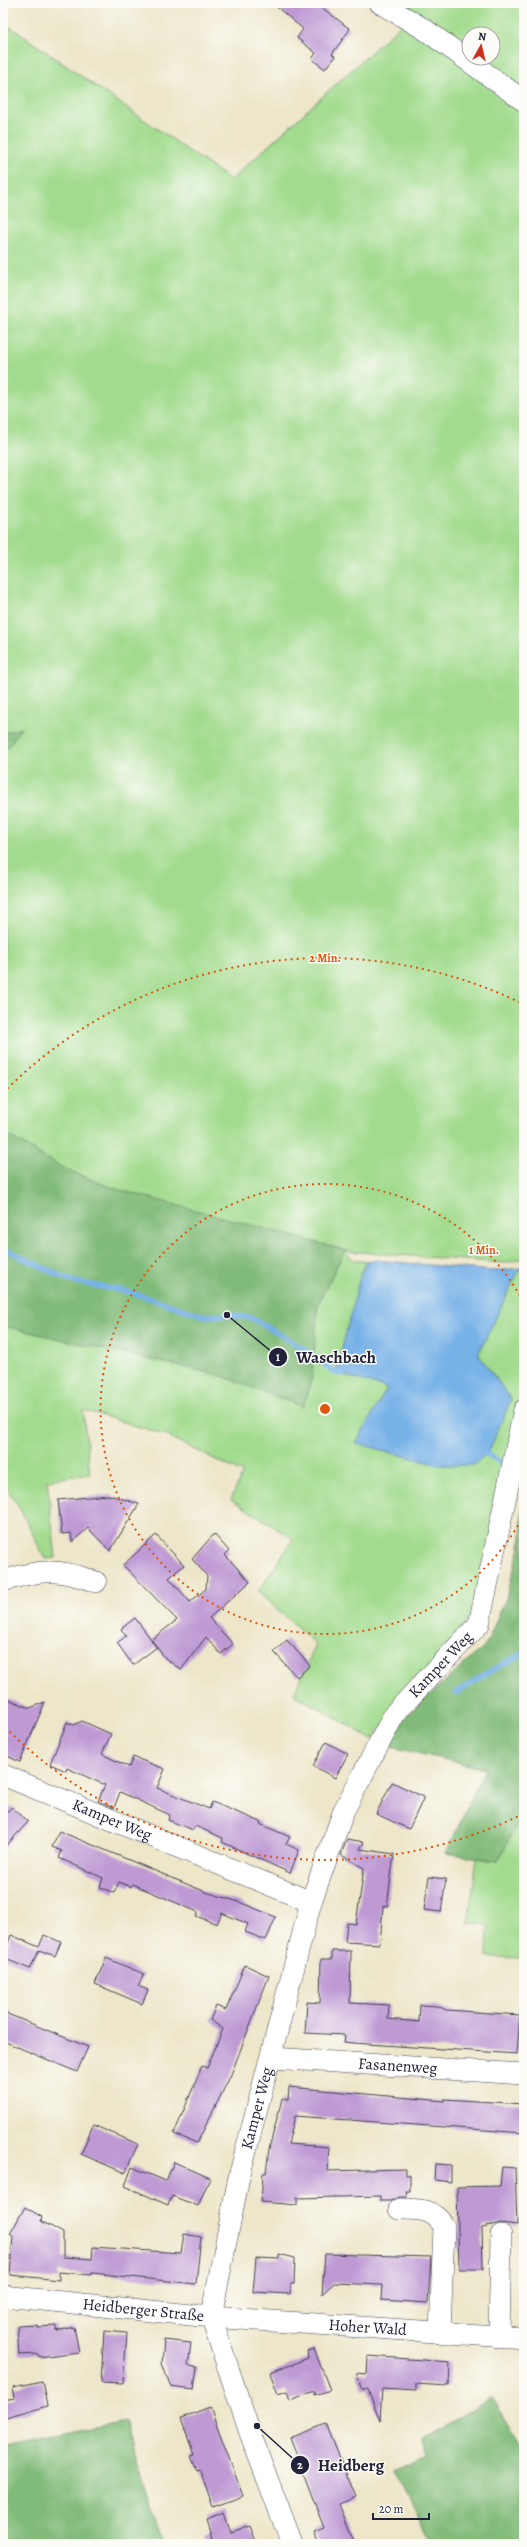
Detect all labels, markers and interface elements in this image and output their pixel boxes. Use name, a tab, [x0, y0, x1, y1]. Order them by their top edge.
north arrow	[461, 26, 501, 66]
text: N	[477, 29, 487, 45]
text: 2 Min.	[309, 950, 341, 966]
text: 1 Min.	[469, 1242, 499, 1258]
callout: Waschbach	[268, 1342, 384, 1371]
text: Waschbach	[295, 1346, 376, 1369]
text: 1	[276, 1349, 281, 1365]
centre of rings	[318, 1402, 332, 1416]
street label: Kamper Weg	[404, 1626, 478, 1703]
street label: Kamper Weg	[69, 1794, 155, 1846]
street label: Fasanenweg	[357, 2052, 438, 2079]
street label: Kamper Weg	[236, 2065, 278, 2152]
street label: Heidberger Straße	[82, 2293, 205, 2327]
street label: Hoher Wald	[328, 2314, 408, 2341]
callout: Heidberg	[290, 2451, 392, 2480]
text: Heidberg	[318, 2454, 385, 2477]
text: 2	[297, 2457, 303, 2473]
scale bar	[373, 2495, 429, 2521]
text: 20 m	[379, 2501, 403, 2517]

